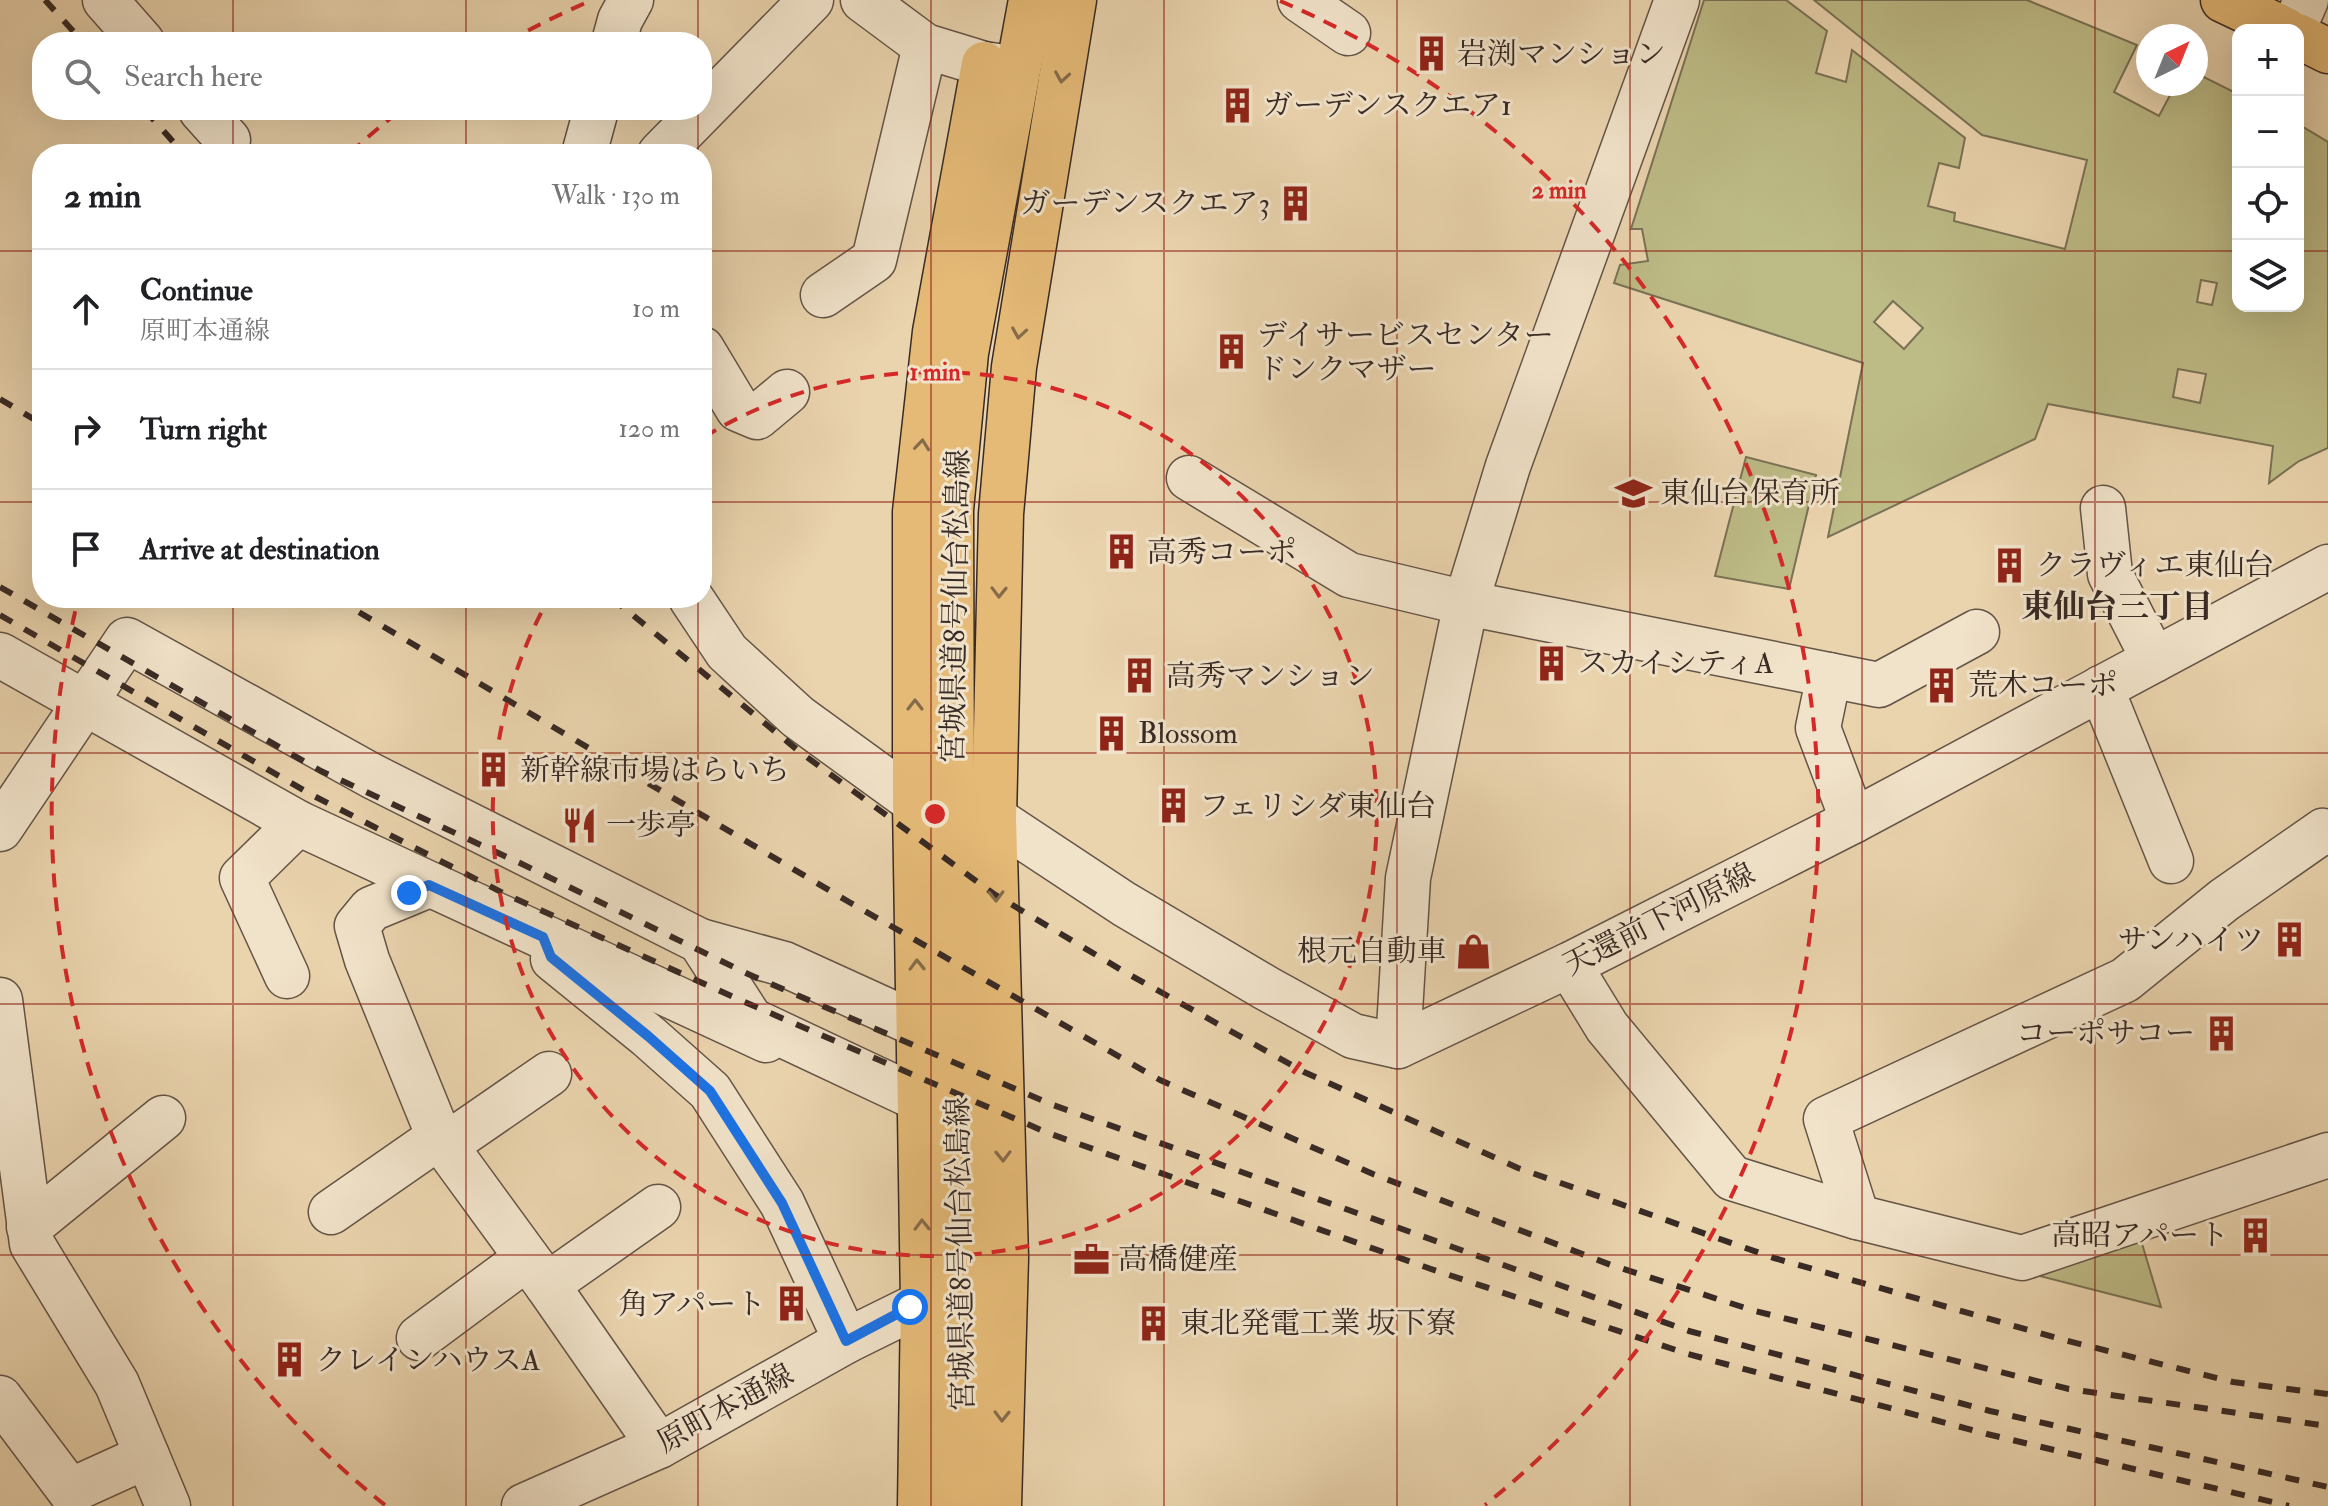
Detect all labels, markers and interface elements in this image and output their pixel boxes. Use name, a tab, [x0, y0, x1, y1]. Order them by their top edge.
north arrow	[2136, 24, 2208, 96]
map controls	[2232, 24, 2304, 312]
button: +	[2232, 24, 2304, 96]
search box	[32, 32, 712, 120]
building icon: 岩渕マンション	[1412, 35, 1450, 73]
place label: 岩渕マンション	[1457, 36, 1666, 73]
icon: search	[60, 54, 104, 98]
text: Search here	[124, 58, 263, 95]
one-way arrow	[1055, 70, 1072, 84]
building icon: ガーデンスクエア1	[1218, 86, 1256, 124]
place label: ガーデンスクエア1	[1263, 87, 1512, 124]
button: −	[2232, 96, 2304, 168]
button: locate	[2232, 168, 2304, 240]
text: 2 min	[64, 175, 141, 218]
text: 2 min	[1532, 175, 1587, 206]
text: Walk · 130 m	[552, 180, 680, 212]
building icon: ガーデンスクエア3	[1277, 184, 1315, 222]
place label: ガーデンスクエア3	[1021, 185, 1270, 222]
button: layers	[2232, 240, 2304, 312]
text: Continue	[140, 272, 253, 309]
icon: ahead	[64, 287, 108, 331]
text: 10 m	[632, 293, 680, 325]
text: 原町本通線	[140, 315, 270, 347]
place label: デイサービスセンター ドンクマザー	[1257, 317, 1554, 388]
one-way arrow	[1012, 327, 1029, 340]
building icon: デイサービスセンター ドンクマザー	[1212, 333, 1250, 371]
text: 1 min	[910, 357, 961, 388]
icon: right	[64, 407, 108, 451]
text: Turn right	[140, 411, 267, 448]
text: 120 m	[619, 413, 680, 445]
one-way arrow	[914, 438, 931, 451]
street label: 宮城県道8号仙台松島線	[934, 449, 977, 763]
school or university icon: 東仙台保育所	[1615, 474, 1653, 512]
place label: 東仙台保育所	[1660, 475, 1840, 512]
icon: arrive	[64, 527, 108, 571]
text: Arrive at destination	[140, 531, 380, 568]
building icon: 高秀コーポ	[1102, 533, 1140, 571]
place label: 高秀コーポ	[1147, 534, 1297, 571]
building icon: クラヴィエ東仙台	[1991, 546, 2029, 584]
place label: クラヴィエ東仙台	[2036, 547, 2274, 584]
one-way arrow	[991, 586, 1008, 599]
district label: 東仙台三丁目	[2021, 587, 2213, 627]
building icon: スカイシティA	[1533, 644, 1571, 682]
place label: スカイシティA	[1578, 645, 1774, 682]
building icon: 高秀マンション	[1121, 657, 1159, 695]
place label: 高秀マンション	[1166, 658, 1375, 695]
building icon: 荒木コーポ	[1923, 666, 1961, 704]
place label: 荒木コーポ	[1968, 667, 2118, 704]
one-way arrow	[906, 698, 924, 711]
building icon: Blossom	[1093, 714, 1131, 752]
place label: Blossom	[1138, 715, 1238, 752]
building icon: 新幹線市場はらいち	[475, 751, 513, 789]
place label: 新幹線市場はらいち	[520, 752, 790, 789]
building icon: フェリシダ東仙台	[1154, 787, 1192, 825]
place label: フェリシダ東仙台	[1199, 788, 1436, 825]
centre of rings	[921, 800, 949, 828]
restaurant icon: 一歩亭	[561, 806, 599, 844]
place label: 一歩亭	[606, 807, 696, 844]
street label: 天還前下河原線	[1557, 855, 1761, 984]
route end	[391, 875, 427, 911]
one-way arrow	[988, 890, 1005, 903]
building icon: サンハイツ	[2271, 921, 2309, 959]
place label: サンハイツ	[2118, 922, 2264, 959]
shop icon: 根元自動車	[1454, 932, 1492, 970]
place label: 根元自動車	[1297, 933, 1447, 970]
one-way arrow	[909, 958, 926, 971]
building icon: コーポサコー	[2202, 1014, 2240, 1052]
place label: コーポサコー	[2016, 1015, 2195, 1052]
street label: 宮城県道8号仙台松島線	[939, 1097, 982, 1411]
one-way arrow	[994, 1150, 1012, 1163]
building icon: 高昭アパート	[2236, 1216, 2274, 1254]
place label: 高昭アパート	[2051, 1217, 2229, 1254]
one-way arrow	[913, 1218, 930, 1231]
office icon: 高橋健産	[1073, 1240, 1111, 1278]
place label: 高橋健産	[1118, 1241, 1238, 1278]
building icon: 角アパート	[773, 1285, 811, 1323]
place label: 角アパート	[618, 1286, 766, 1323]
route start	[892, 1289, 928, 1325]
building icon: 東北発電工業 坂下寮	[1135, 1304, 1173, 1342]
place label: 東北発電工業 坂下寮	[1180, 1305, 1456, 1342]
building icon: クレインハウスA	[271, 1341, 309, 1379]
place label: クレインハウスA	[316, 1342, 541, 1379]
street label: 原町本通線	[651, 1356, 800, 1461]
one-way arrow	[993, 1410, 1010, 1423]

